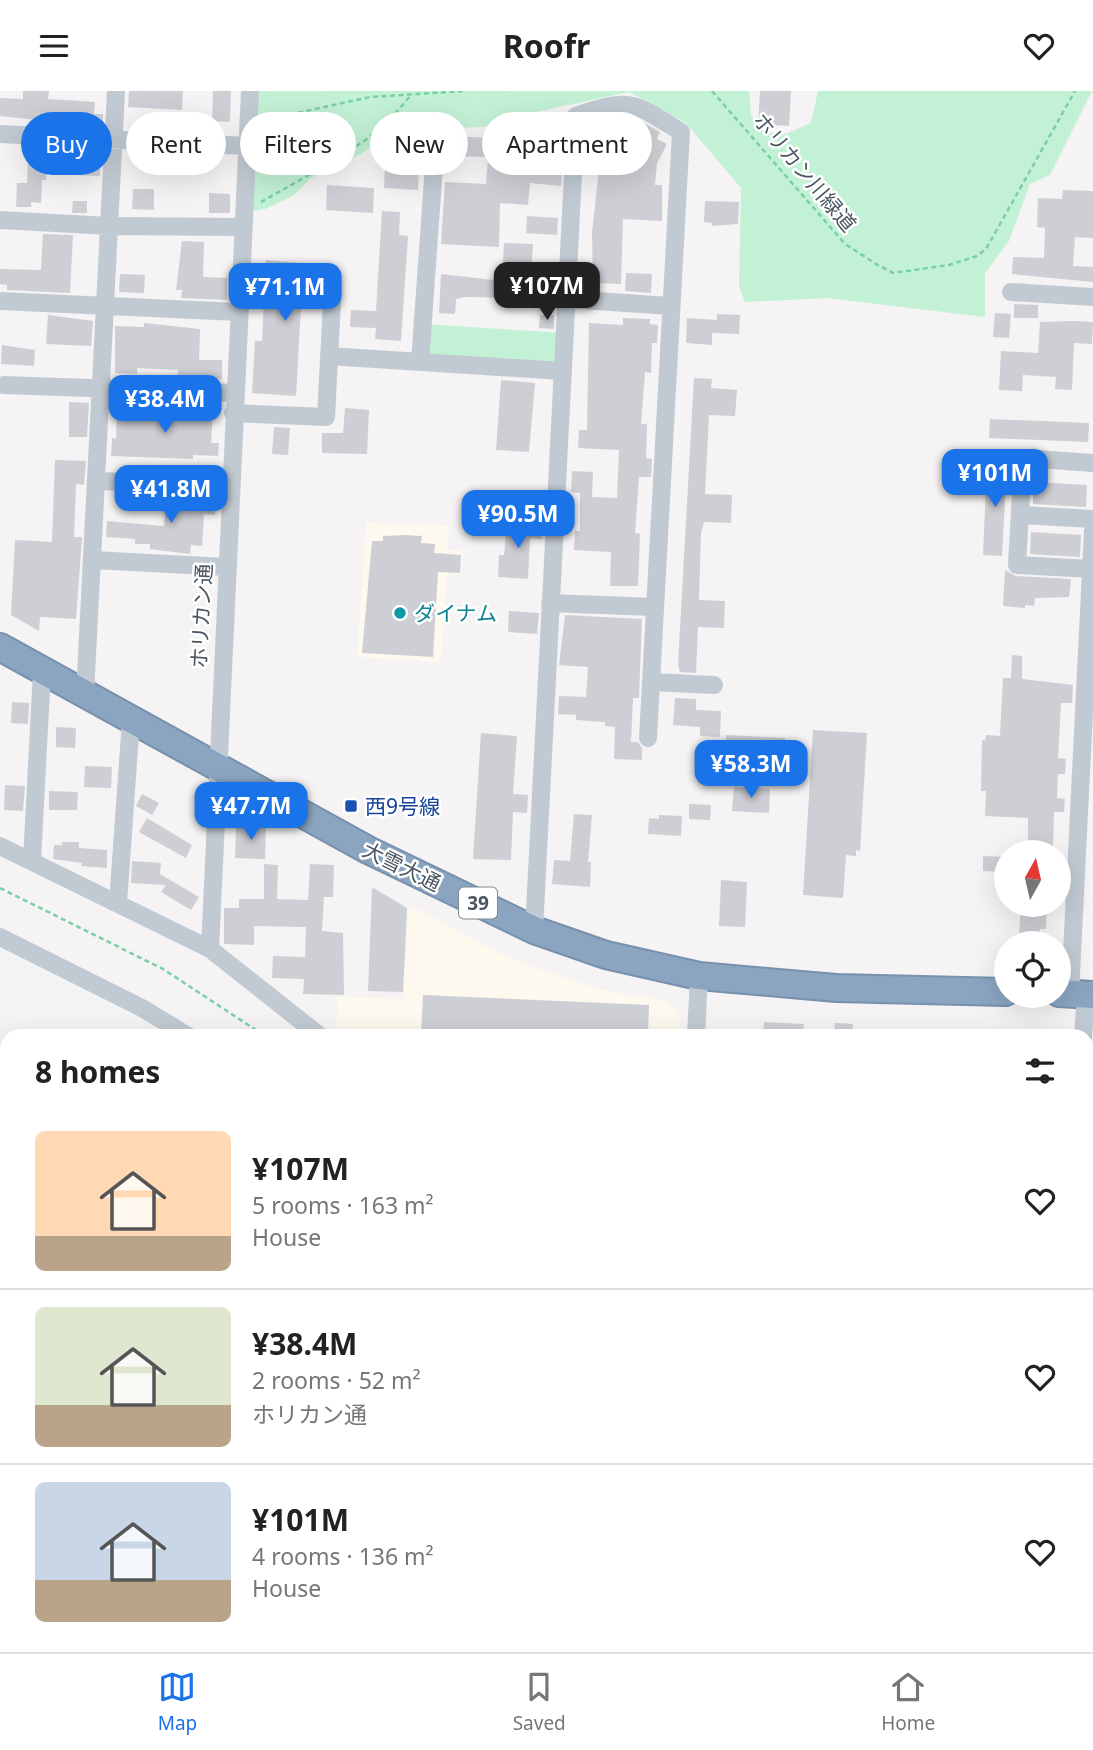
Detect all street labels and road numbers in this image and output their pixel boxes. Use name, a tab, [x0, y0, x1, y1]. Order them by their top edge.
street label: ホリカン川緑道	[747, 107, 863, 237]
street label: ホリカン通	[184, 563, 218, 669]
street label: 大雪大通	[358, 835, 446, 897]
road number: 39	[459, 887, 497, 919]

